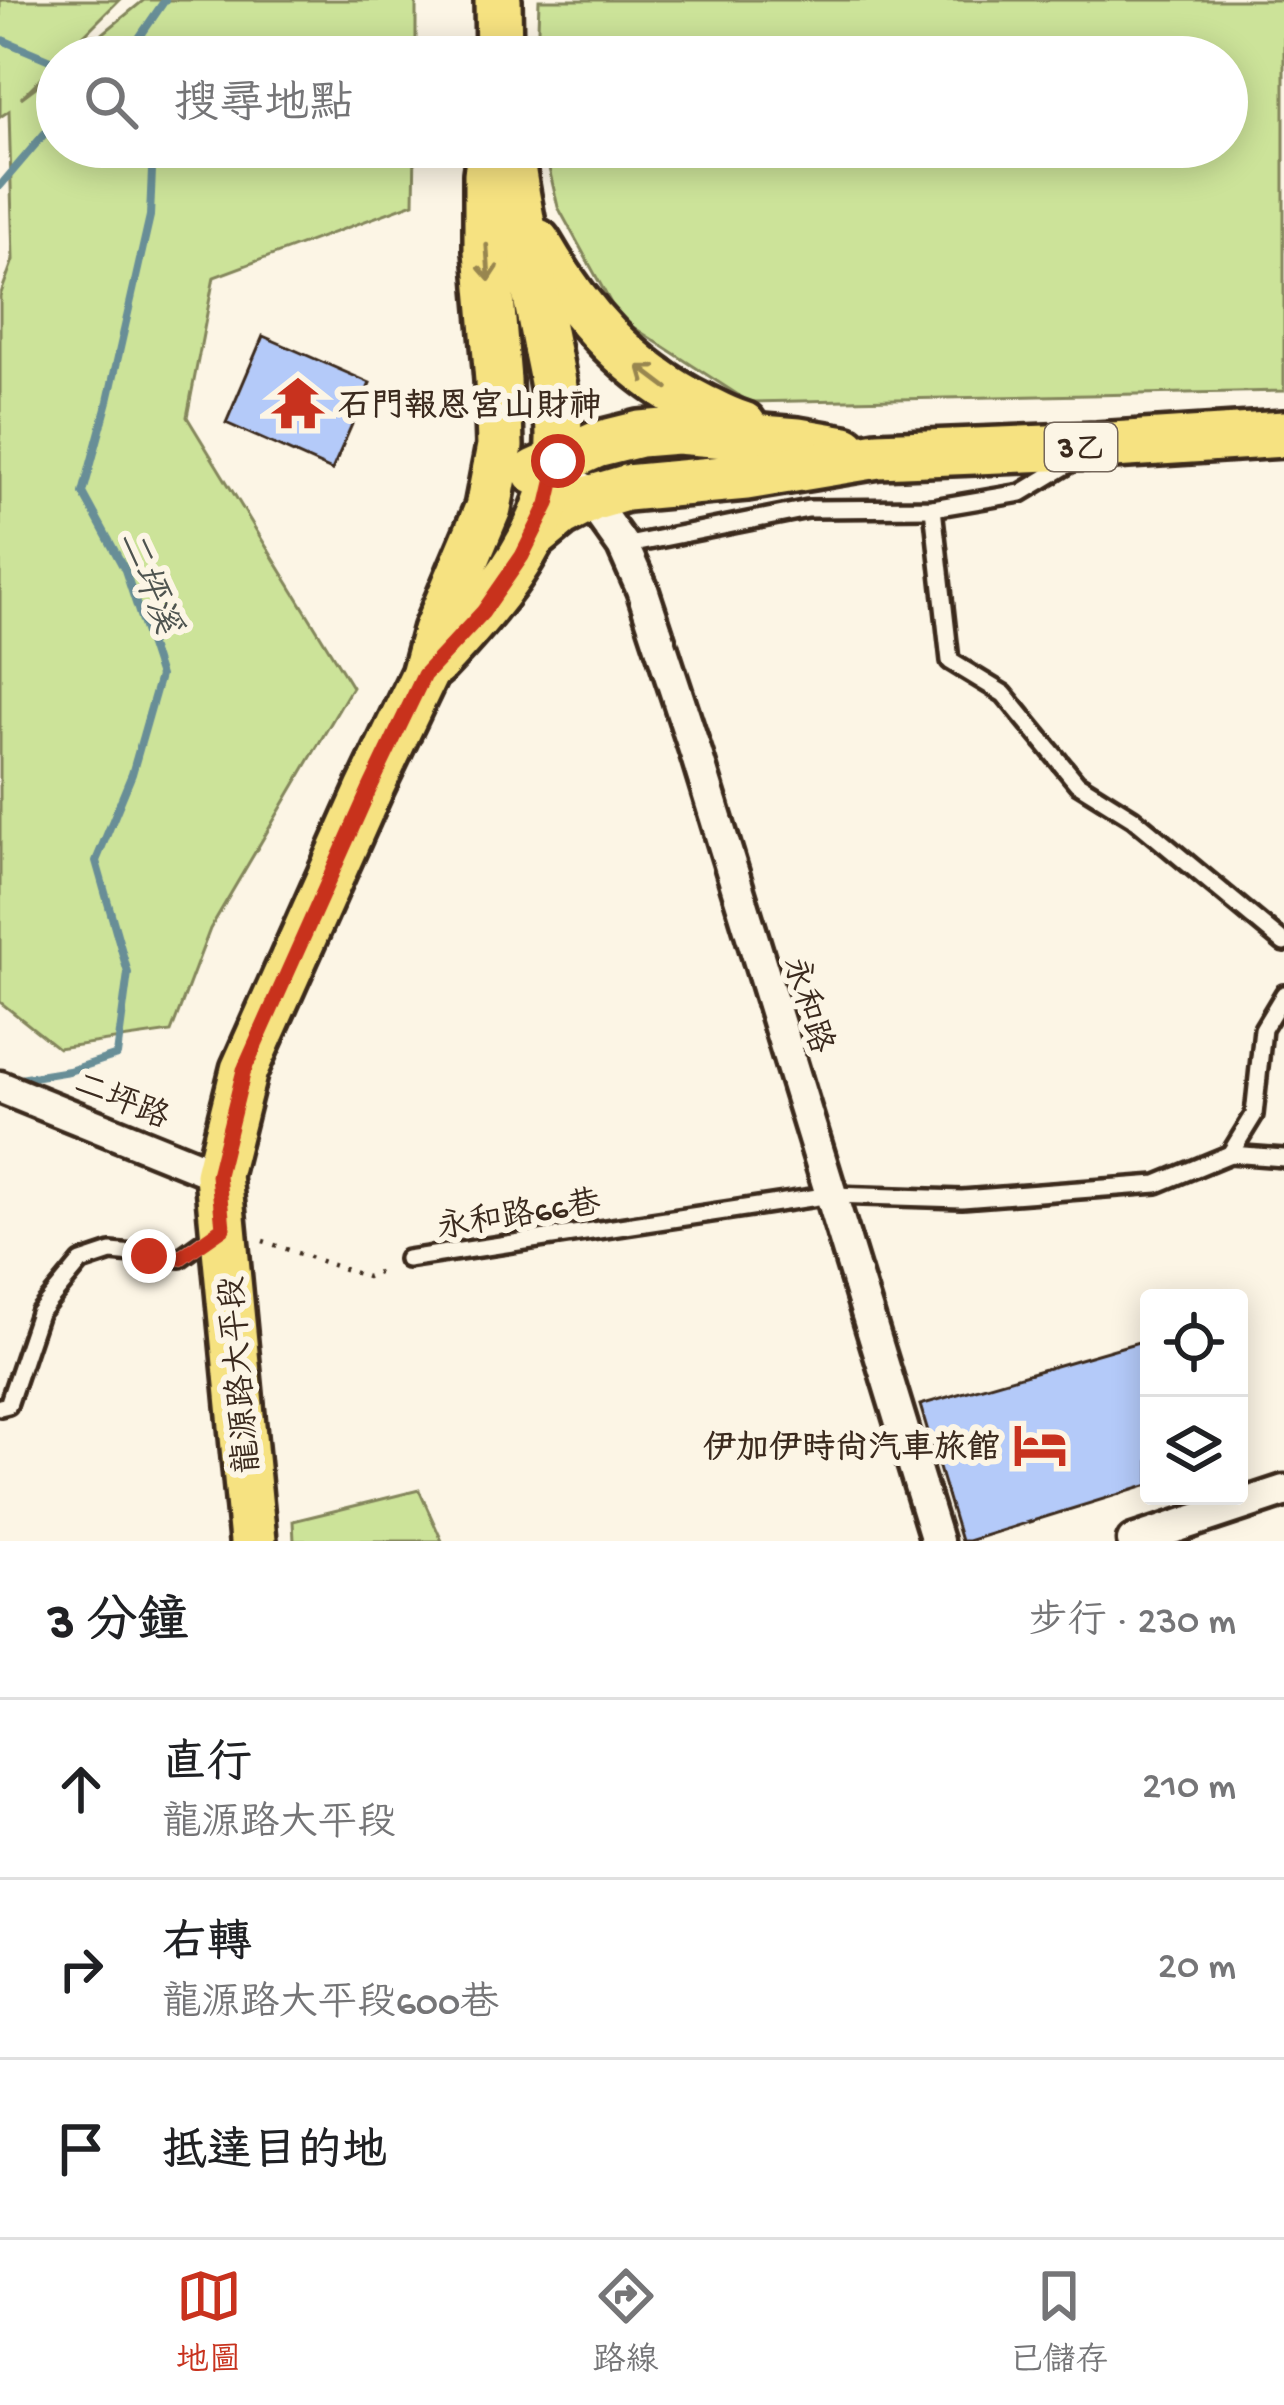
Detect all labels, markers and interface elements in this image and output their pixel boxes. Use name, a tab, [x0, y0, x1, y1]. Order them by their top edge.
search box	[36, 36, 1248, 168]
icon: search	[78, 69, 144, 135]
text: 搜尋地點	[174, 81, 354, 134]
one-way arrow	[477, 243, 500, 282]
one-way arrow	[637, 365, 670, 391]
temple icon: 石門報恩宮山財神	[269, 374, 327, 432]
place label: 石門報恩宮山財神	[338, 388, 602, 428]
road number: 3乙	[1045, 423, 1117, 471]
route start	[531, 434, 585, 488]
water label: 二坪溪	[106, 525, 189, 643]
street label: 永和路	[773, 952, 841, 1059]
street label: 二坪路	[68, 1065, 175, 1140]
street label: 永和路66巷	[434, 1183, 604, 1250]
route end	[122, 1229, 176, 1283]
street label: 龍源路大平段	[212, 1274, 271, 1475]
map controls	[1140, 1289, 1248, 1505]
button: locate	[1140, 1289, 1248, 1397]
button: layers	[1140, 1397, 1248, 1505]
hotel icon: 伊加伊時尚汽車旅館	[1011, 1416, 1069, 1474]
place label: 伊加伊時尚汽車旅館	[703, 1429, 1000, 1470]
text: 3 分鐘	[48, 1596, 189, 1656]
text: 步行 · 230 m	[1029, 1601, 1236, 1647]
text: 直行	[162, 1740, 252, 1793]
icon: ahead	[48, 1756, 114, 1822]
text: 210 m	[1142, 1766, 1236, 1812]
text: 龍源路大平段	[162, 1803, 396, 1849]
text: 右轉	[162, 1920, 252, 1973]
icon: right	[48, 1936, 114, 2002]
text: 20 m	[1158, 1946, 1236, 1992]
text: 龍源路大平段600巷	[162, 1983, 499, 2029]
icon: arrive	[48, 2116, 114, 2182]
text: 抵達目的地	[162, 2128, 387, 2181]
tab: 地圖	[176, 2263, 242, 2382]
tab: 路線	[593, 2263, 659, 2382]
tab: 已儲存	[1010, 2263, 1109, 2382]

